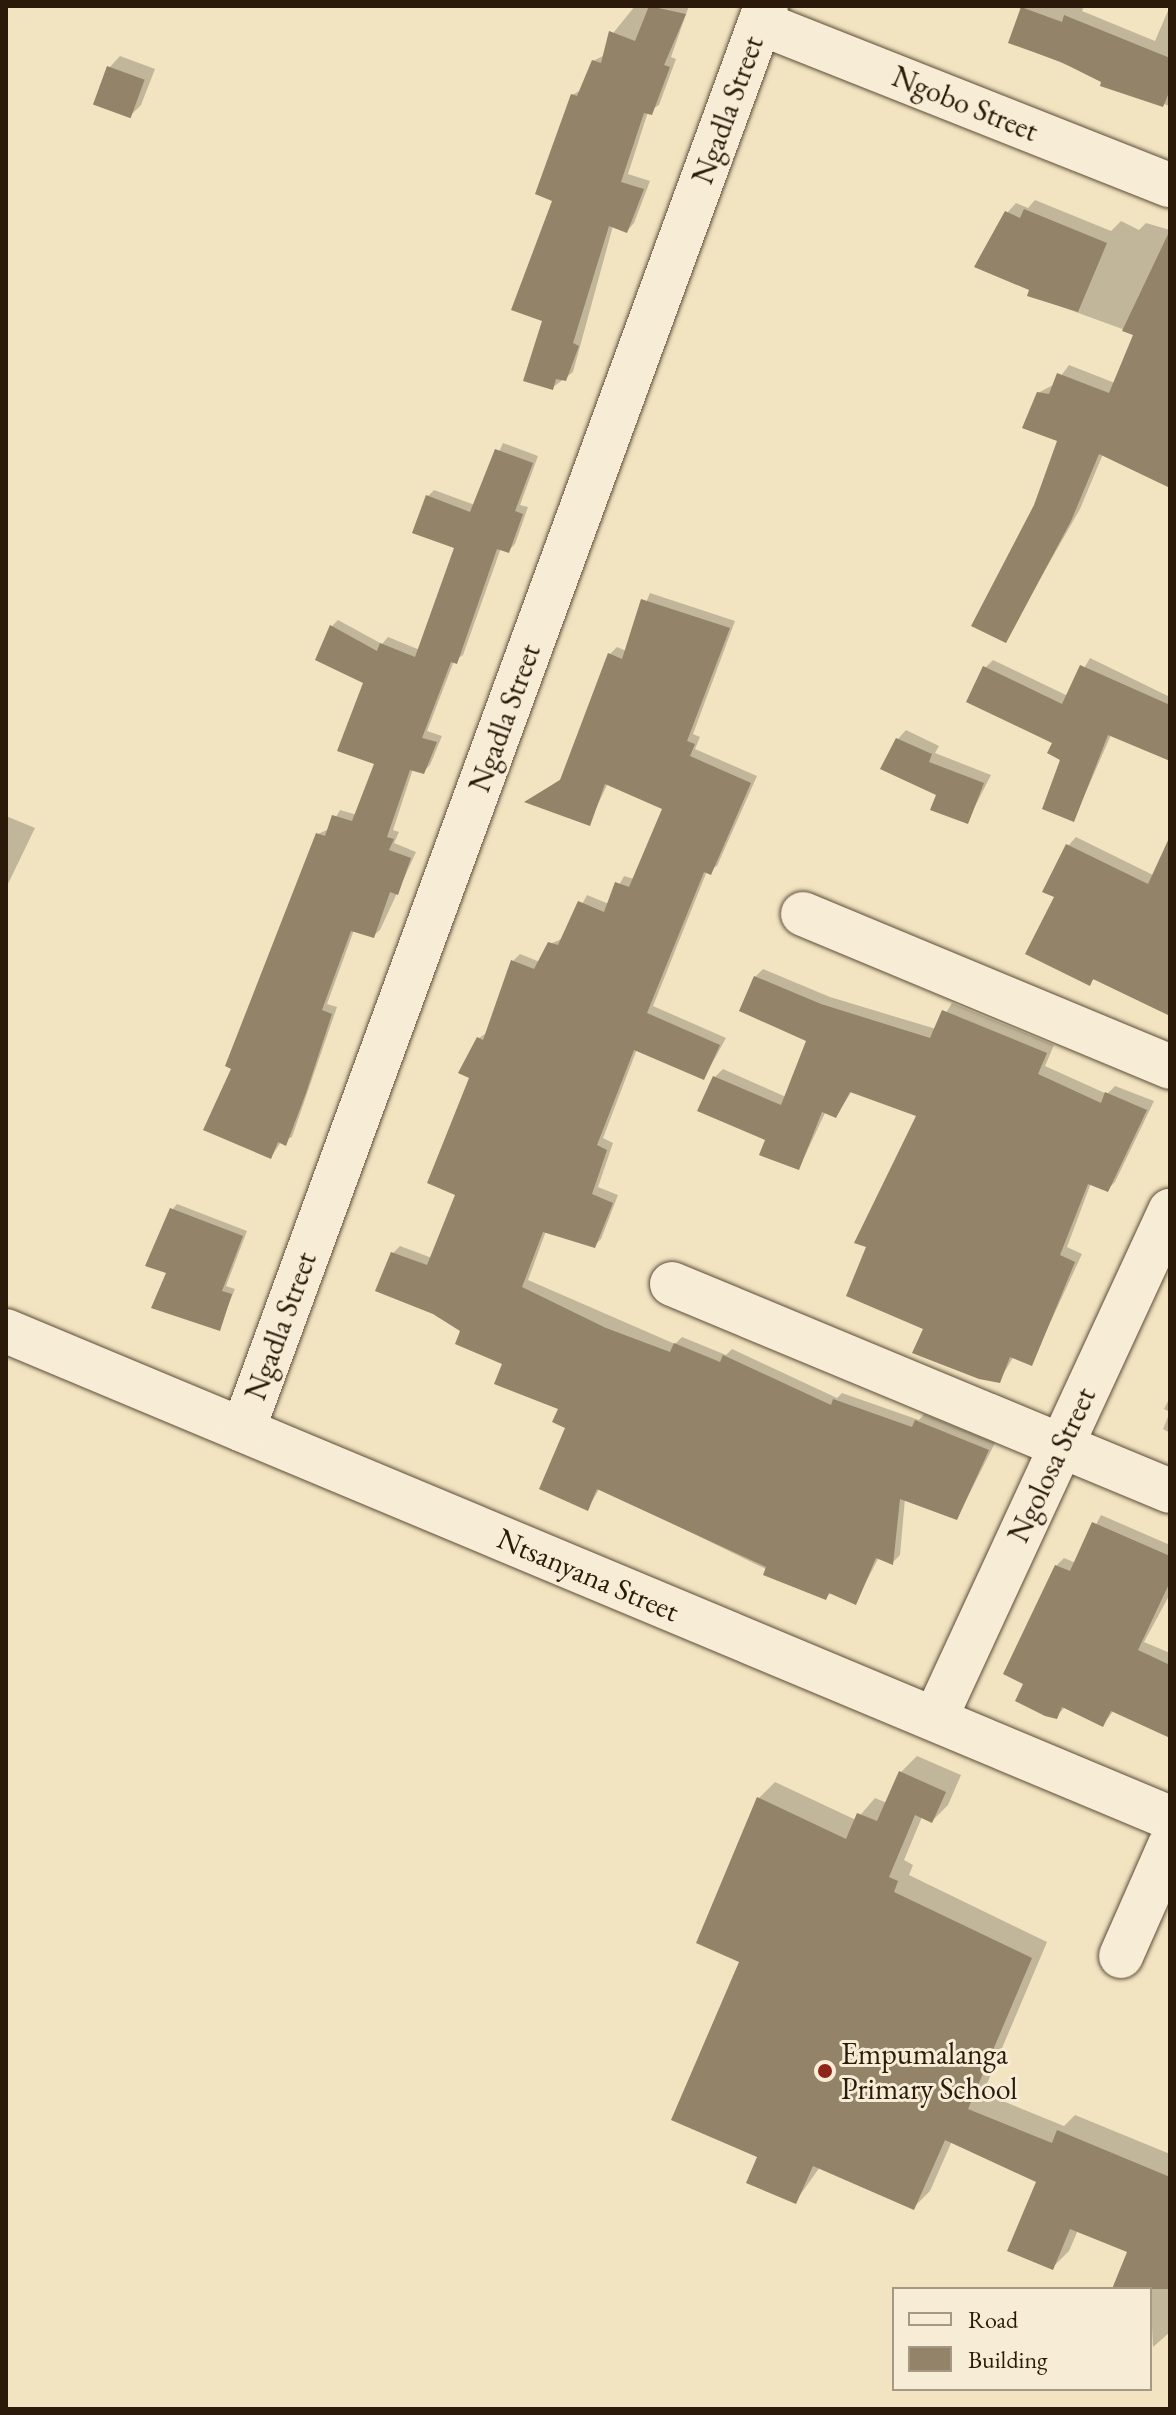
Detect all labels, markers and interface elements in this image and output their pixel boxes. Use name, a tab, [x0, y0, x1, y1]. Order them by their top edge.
street label: Ngadla Street	[685, 31, 771, 189]
street label: Ngobo Street	[887, 58, 1043, 150]
street label: Ngadla Street	[462, 639, 548, 797]
street label: Ngadla Street	[238, 1247, 324, 1405]
street label: Ngolosa Street	[1000, 1382, 1104, 1548]
street label: Ntsanyana Street	[492, 1521, 684, 1629]
place label: Empumalanga Primary School	[841, 2036, 1017, 2106]
marker: Empumalanga Primary School	[816, 2062, 834, 2080]
legend	[892, 2287, 1152, 2391]
text: Road	[968, 2304, 1018, 2335]
text: Building	[968, 2344, 1048, 2375]

